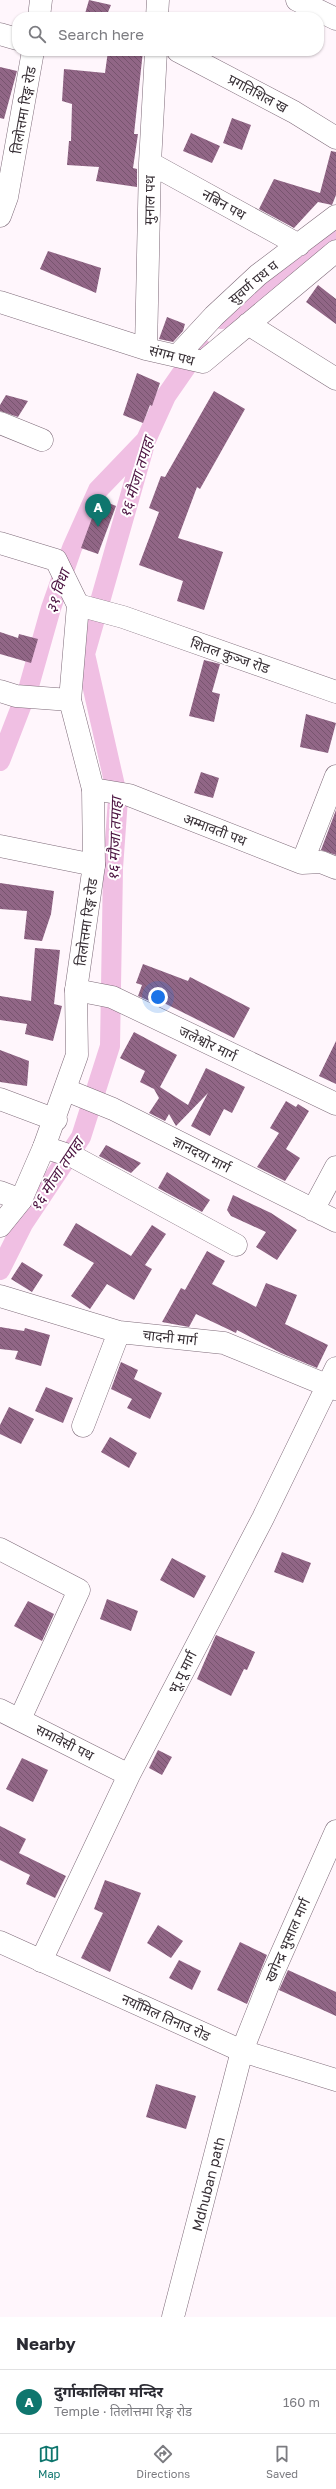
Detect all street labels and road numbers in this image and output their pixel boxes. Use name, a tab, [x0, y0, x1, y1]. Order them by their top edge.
street label: तिलोत्तमा रिङ्ग रोड	[7, 64, 39, 155]
street label: प्रगतिशिल ख	[225, 70, 291, 116]
street label: मुनाल पथ	[140, 174, 160, 225]
street label: नबिन पथ	[199, 185, 250, 223]
street label: सुवर्ण पथ घ	[225, 256, 283, 309]
street label: संगम पथ	[148, 341, 197, 369]
street label: शितल कुञ्ज रोड	[188, 634, 272, 679]
street label: अम्मावती पथ	[181, 809, 250, 849]
street label: तिलोत्तमा रिङ्ग रोड	[71, 877, 101, 967]
street label: जलेश्वोर मार्ग	[176, 1022, 241, 1065]
street label: ज्ञानदया मार्ग	[170, 1132, 235, 1176]
street label: चादनी मार्ग	[142, 1326, 199, 1348]
street label: भू.पू मार्ग	[164, 1647, 202, 1697]
street label: समावेसी पथ	[33, 1720, 98, 1764]
street label: खगेन्द्र भुसाल मार्ग	[261, 1894, 315, 1986]
street label: नयाँमिल तिनाउ रोड	[119, 1990, 214, 2044]
street label: Mdhuban path	[188, 2135, 228, 2233]

